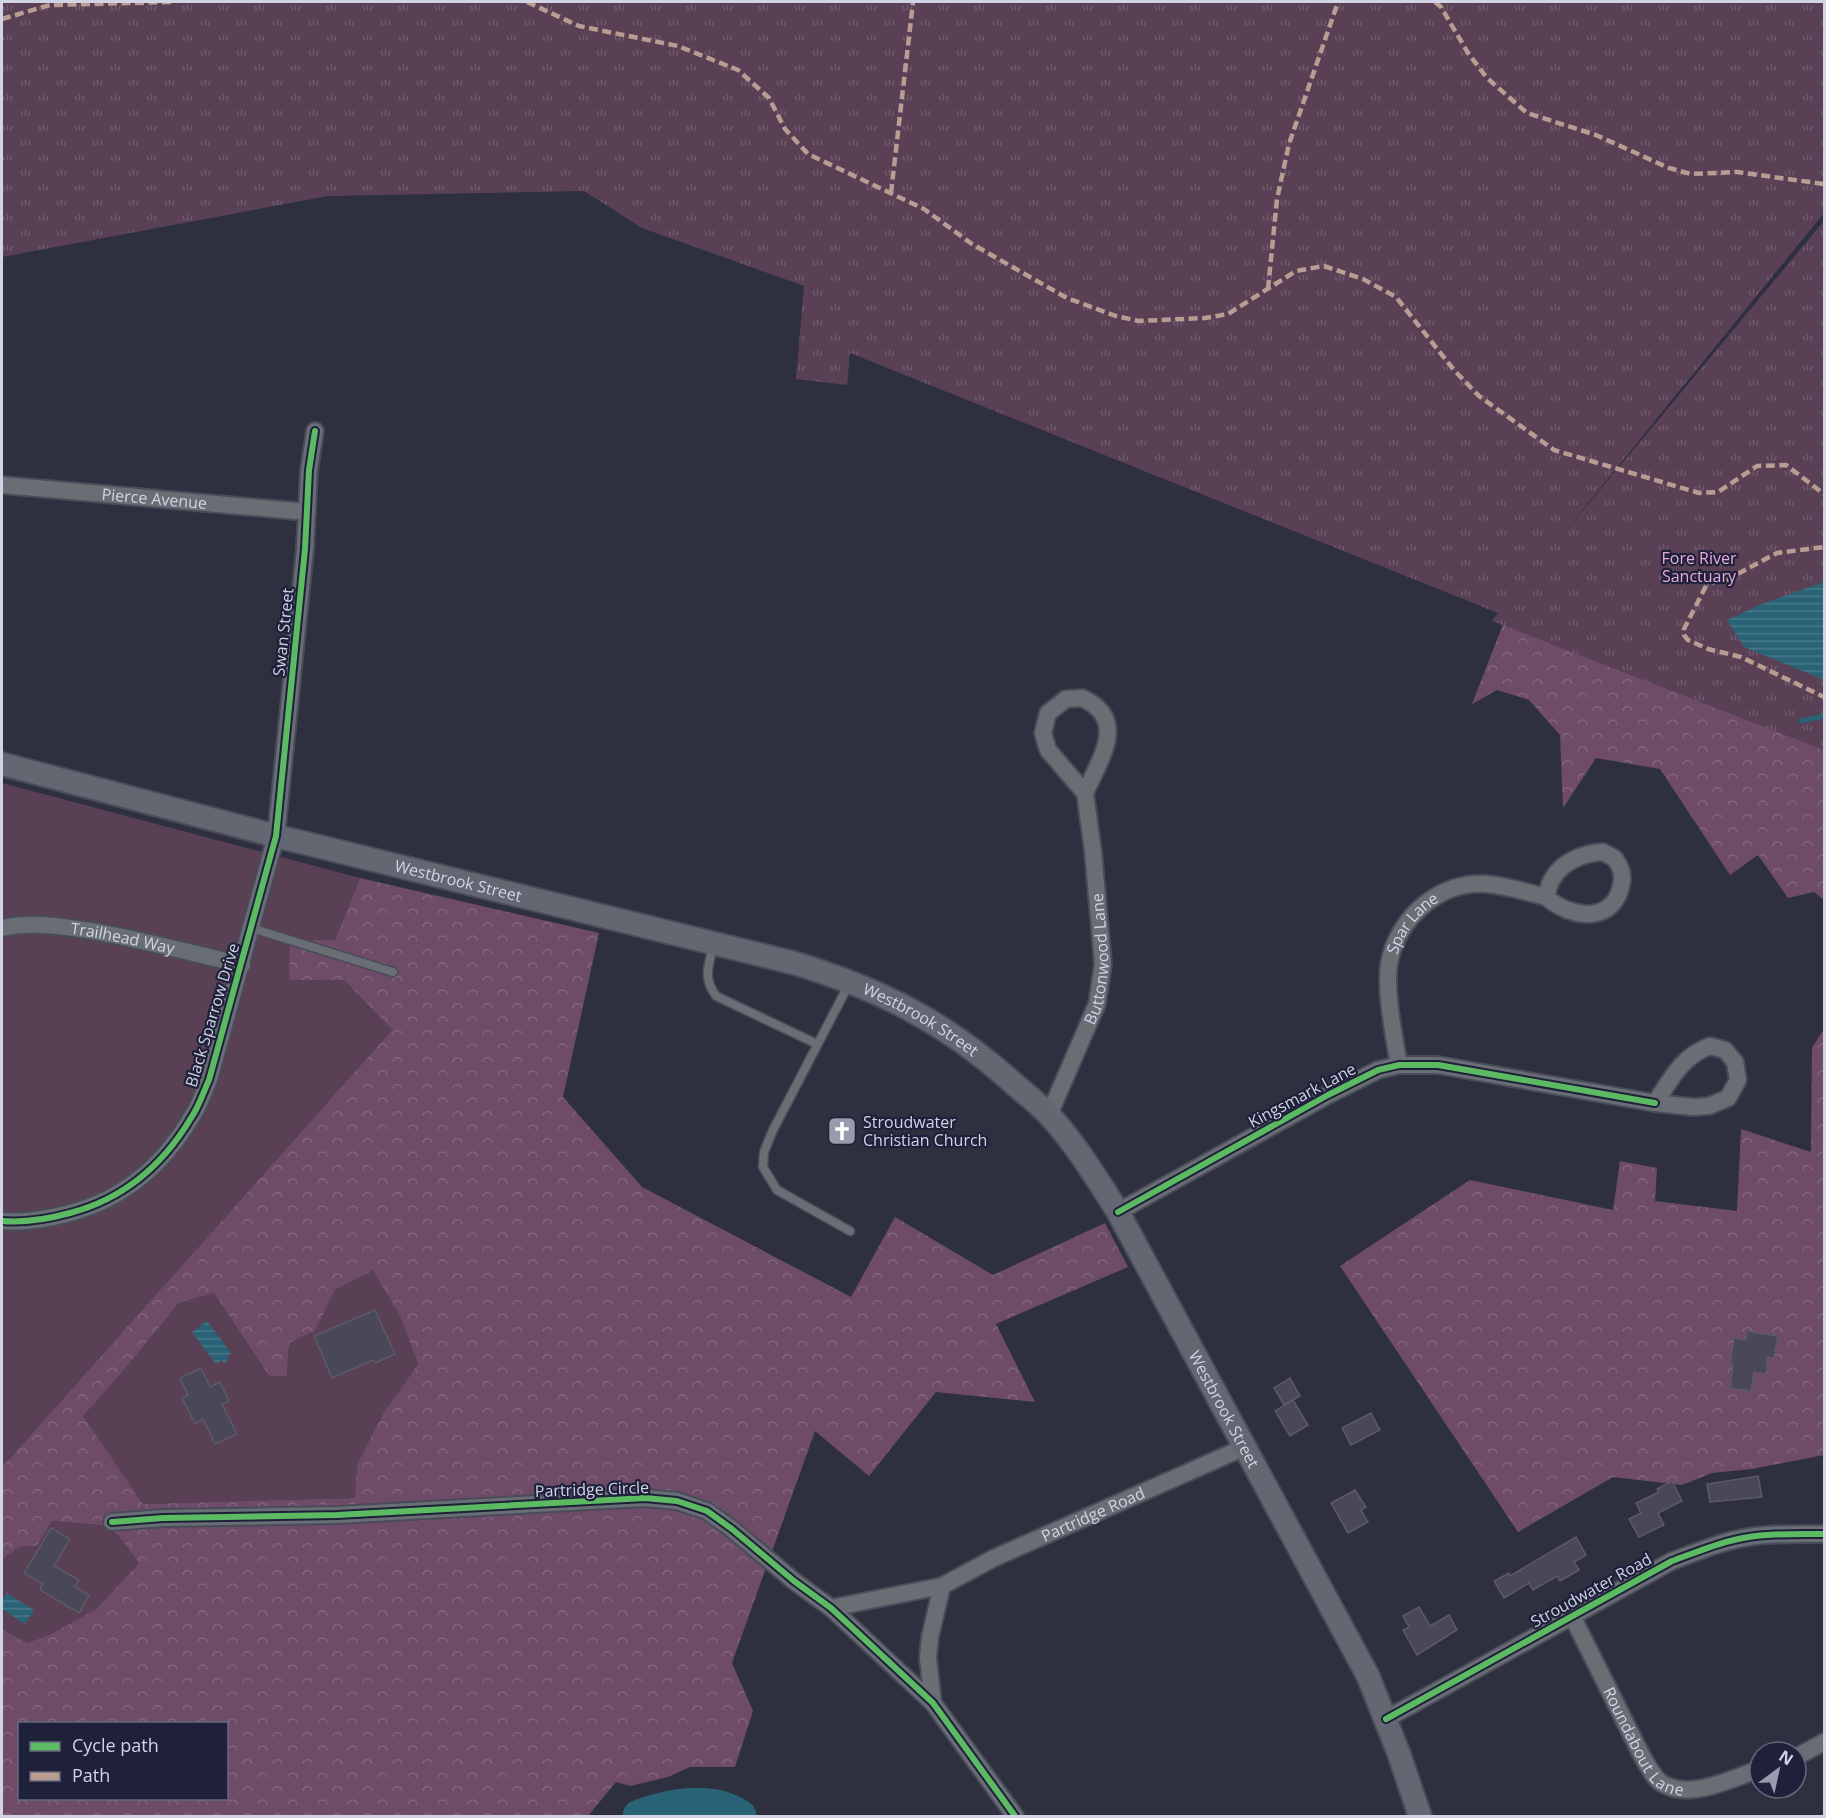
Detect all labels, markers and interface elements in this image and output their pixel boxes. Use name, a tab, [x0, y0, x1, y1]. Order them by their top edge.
street label: Pierce Avenue	[101, 483, 208, 514]
park label: Fore River Sanctuary	[1662, 547, 1737, 587]
street label: Swan Street	[267, 586, 299, 677]
street label: Westbrook Street	[393, 855, 524, 907]
street label: Spar Lane	[1381, 887, 1442, 957]
street label: Buttonwood Lane	[1078, 892, 1114, 1028]
street label: Trailhead Way	[69, 917, 178, 959]
street label: Black Sparrow Drive	[180, 940, 244, 1090]
street label: Westbrook Street	[860, 978, 983, 1061]
street label: Kingsmark Lane	[1244, 1057, 1360, 1133]
place label: Stroudwater Christian Church	[863, 1111, 987, 1151]
church icon: Stroudwater Christian Church	[826, 1115, 858, 1147]
street label: Westbrook Street	[1184, 1347, 1265, 1472]
street label: Partridge Circle	[535, 1476, 650, 1502]
street label: Partridge Road	[1038, 1482, 1148, 1547]
street label: Stroudwater Road	[1527, 1548, 1655, 1632]
street label: Roundabout Lane	[1598, 1683, 1685, 1801]
legend	[18, 1722, 228, 1800]
text: Cycle path	[72, 1733, 159, 1757]
north arrow	[1748, 1740, 1808, 1800]
text: N	[1775, 1745, 1798, 1770]
text: Path	[72, 1763, 110, 1787]

